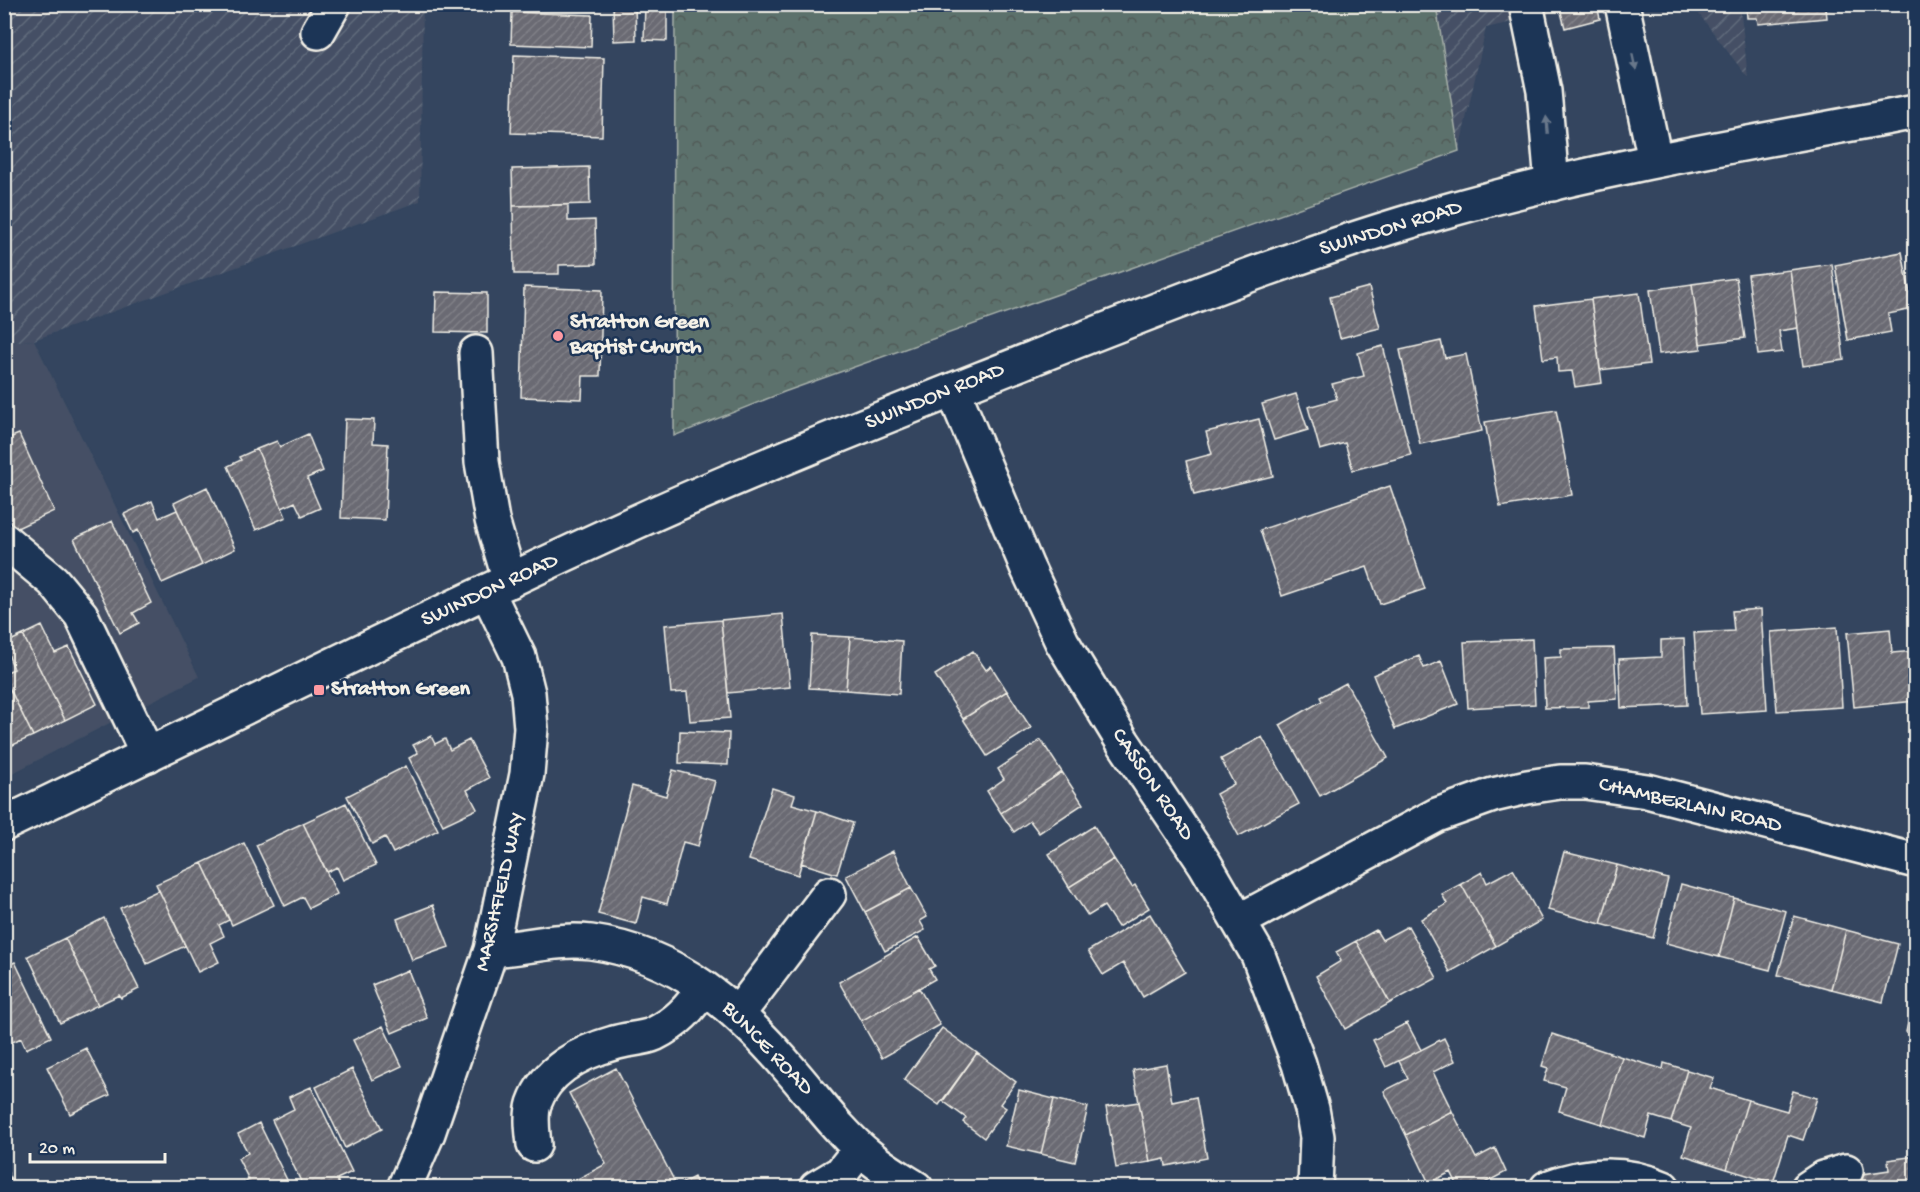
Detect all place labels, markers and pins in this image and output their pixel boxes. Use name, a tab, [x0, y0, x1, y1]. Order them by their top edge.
place label: Stratton Green Baptist Church	[569, 310, 710, 361]
marker: Stratton Green Baptist Church	[551, 329, 565, 343]
place label: Stratton Green	[331, 677, 471, 703]
marker: Stratton Green	[312, 683, 326, 697]

